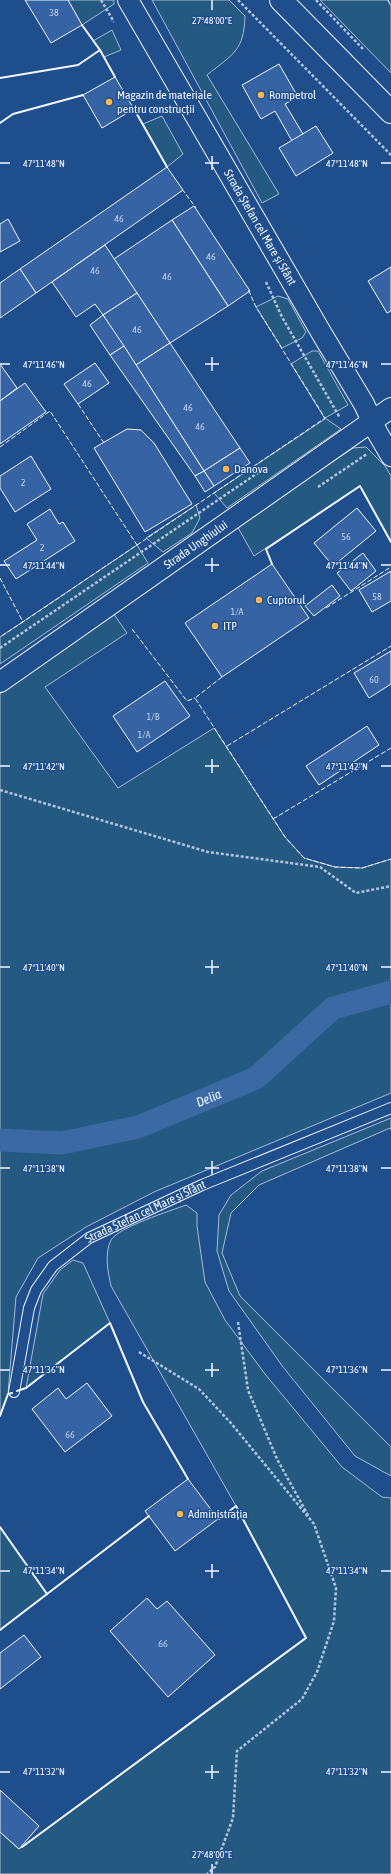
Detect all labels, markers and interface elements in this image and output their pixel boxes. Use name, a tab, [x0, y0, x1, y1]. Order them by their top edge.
house number: 38	[49, 7, 59, 18]
text: 27°48'00"E	[192, 15, 233, 26]
place label: Magazin de materiale pentru construcții	[117, 88, 212, 116]
place label: Rompetrol	[269, 88, 317, 102]
marker: Rompetrol	[256, 90, 266, 100]
marker: Magazin de materiale pentru construcții	[104, 97, 114, 107]
text: 47°11'48"N	[23, 158, 65, 169]
text: 47°11'48"N	[326, 158, 368, 169]
street label: Strada Ștefan cel Mare și Sfânt	[221, 167, 299, 288]
house number: 46	[114, 213, 124, 224]
house number: 46	[206, 251, 216, 262]
house number: 46	[90, 265, 100, 276]
house number: 46	[162, 271, 172, 282]
house number: 46	[132, 324, 142, 335]
text: 47°11'46"N	[23, 359, 65, 370]
text: 47°11'46"N	[326, 359, 368, 370]
house number: 46	[82, 378, 92, 389]
house number: 46	[183, 402, 193, 413]
house number: 46	[195, 421, 205, 432]
place label: Danova	[234, 462, 268, 476]
marker: Danova	[221, 464, 231, 474]
house number: 2	[21, 477, 26, 488]
street label: Strada Unghiului	[161, 518, 230, 572]
house number: 56	[341, 531, 351, 542]
house number: 2	[40, 542, 45, 553]
text: 47°11'44"N	[23, 560, 65, 571]
text: 47°11'44"N	[326, 560, 368, 571]
house number: 58	[372, 591, 382, 602]
place label: Cuptorul	[267, 593, 306, 607]
marker: Cuptorul	[254, 595, 264, 605]
house number: 1/A	[231, 606, 244, 617]
place label: ITP	[223, 619, 237, 633]
marker: ITP	[210, 621, 220, 631]
house number: 60	[369, 674, 379, 685]
house number: 1/B	[147, 711, 160, 722]
house number: 1/A	[138, 729, 151, 740]
text: 47°11'42"N	[23, 761, 65, 772]
text: 47°11'42"N	[326, 761, 368, 772]
text: 47°11'40"N	[23, 962, 65, 973]
text: 47°11'40"N	[326, 962, 368, 973]
water label: Delia	[194, 1086, 223, 1110]
text: 47°11'38"N	[23, 1163, 65, 1174]
text: 47°11'38"N	[326, 1163, 368, 1174]
street label: Strada Ștefan cel Mare și Sfânt	[82, 1177, 208, 1246]
text: 47°11'36"N	[23, 1364, 65, 1375]
text: 47°11'36"N	[326, 1364, 368, 1375]
house number: 66	[65, 1429, 75, 1440]
place label: Administrația	[188, 1507, 248, 1521]
marker: Administrația	[175, 1509, 185, 1519]
text: 47°11'34"N	[23, 1565, 65, 1576]
text: 47°11'34"N	[326, 1565, 368, 1576]
house number: 66	[158, 1638, 168, 1649]
text: 47°11'32"N	[23, 1766, 65, 1777]
text: 47°11'32"N	[326, 1766, 368, 1777]
text: 27°48'00"E	[192, 1849, 233, 1860]

